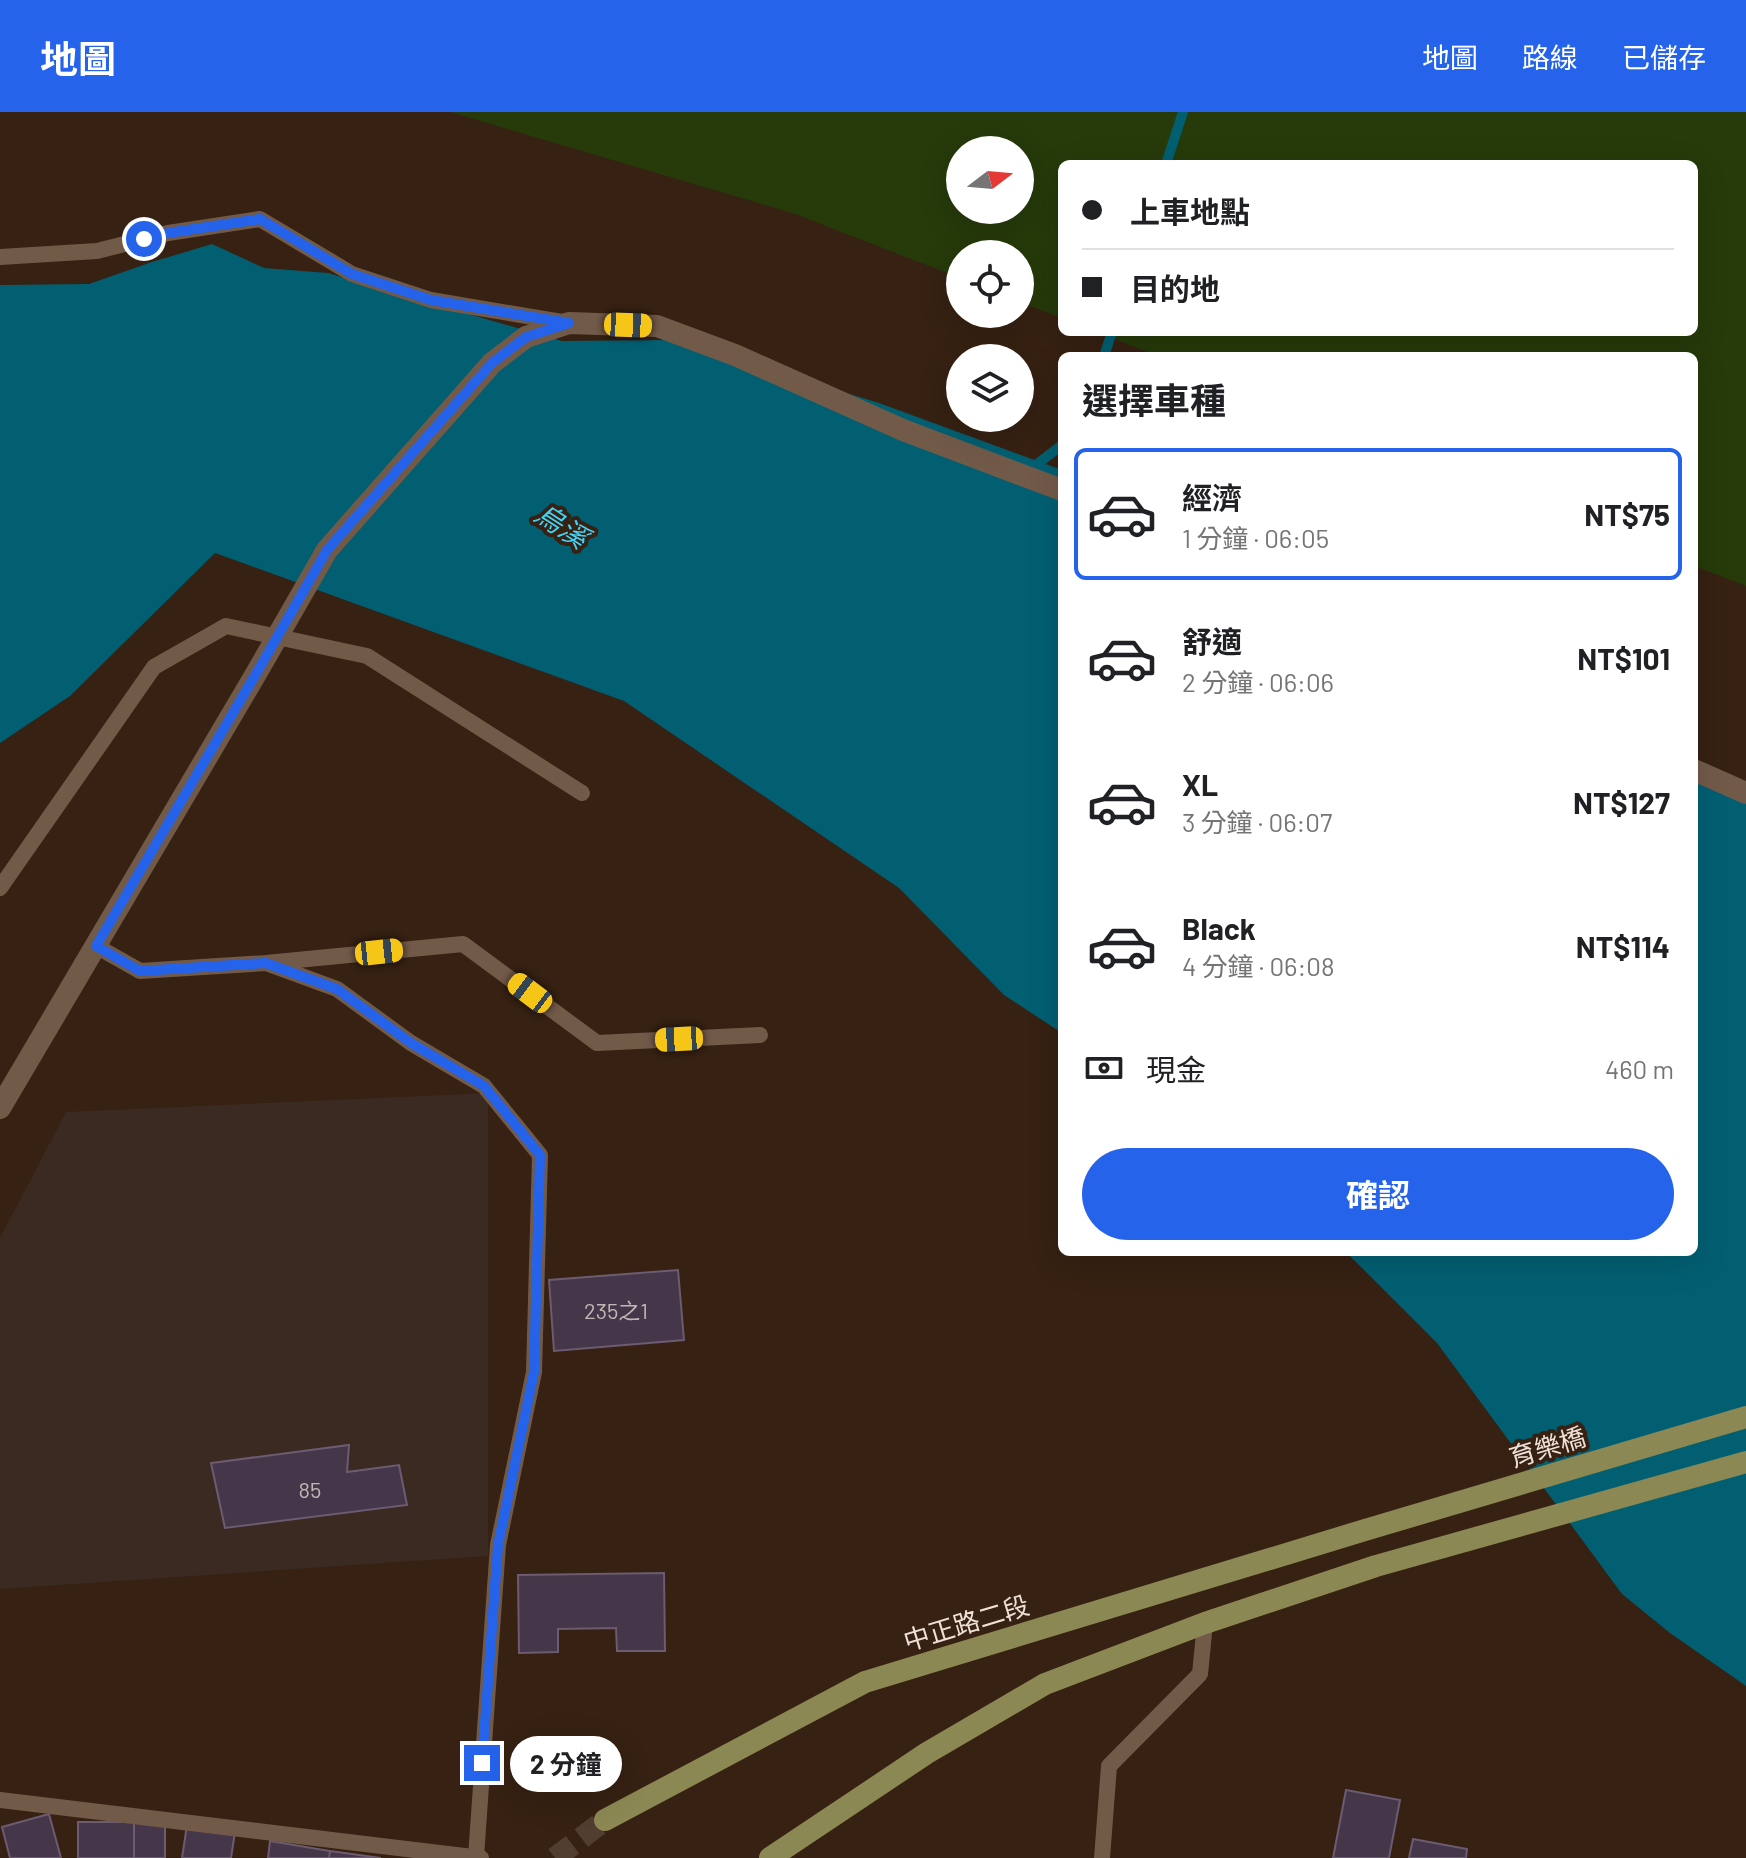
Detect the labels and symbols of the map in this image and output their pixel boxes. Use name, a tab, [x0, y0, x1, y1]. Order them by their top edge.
north arrow	[946, 136, 1034, 224]
route start	[126, 221, 162, 257]
car	[604, 312, 652, 338]
water label: 烏溪	[529, 495, 598, 557]
car	[354, 938, 404, 966]
car	[504, 969, 556, 1017]
car	[654, 1026, 704, 1052]
house number: 235之1	[584, 1297, 648, 1323]
street label: 育樂橋	[1505, 1420, 1589, 1472]
house number: 85	[299, 1476, 321, 1502]
street label: 中正路二段	[899, 1588, 1033, 1656]
callout: 2 分鐘	[510, 1735, 622, 1791]
route end	[464, 1745, 500, 1781]

